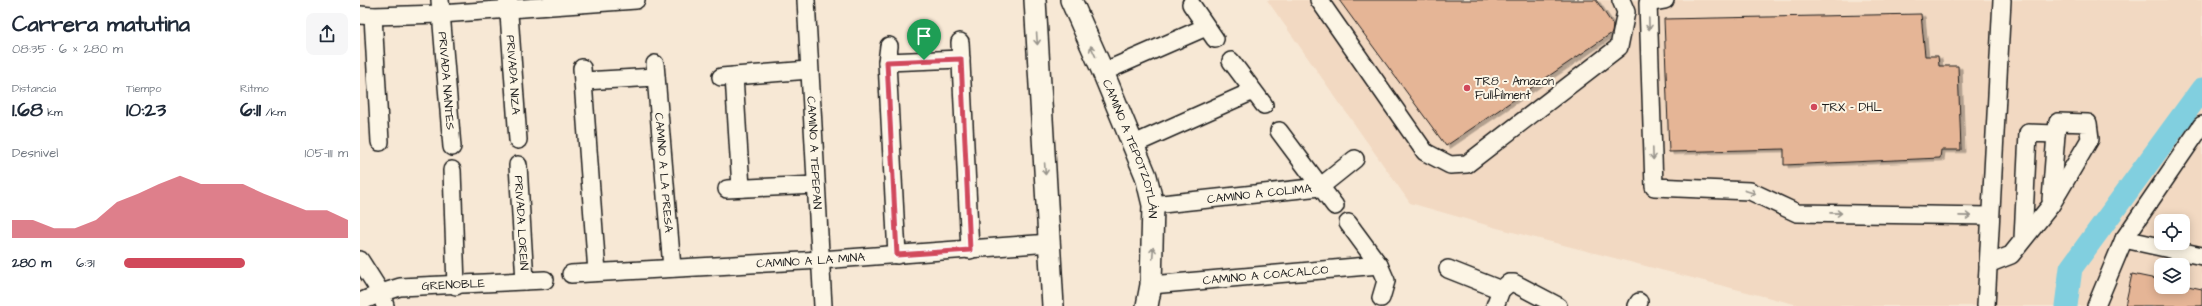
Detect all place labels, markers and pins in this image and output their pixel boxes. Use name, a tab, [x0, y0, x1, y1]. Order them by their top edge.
pin	[907, 19, 941, 60]
place label: TR8 - Amazon Fullfilment	[1475, 73, 1554, 104]
marker: TR8 - Amazon Fullfilment	[1462, 83, 1472, 93]
place label: TRX - DHL	[1822, 99, 1883, 116]
marker: TRX - DHL	[1809, 102, 1819, 112]

